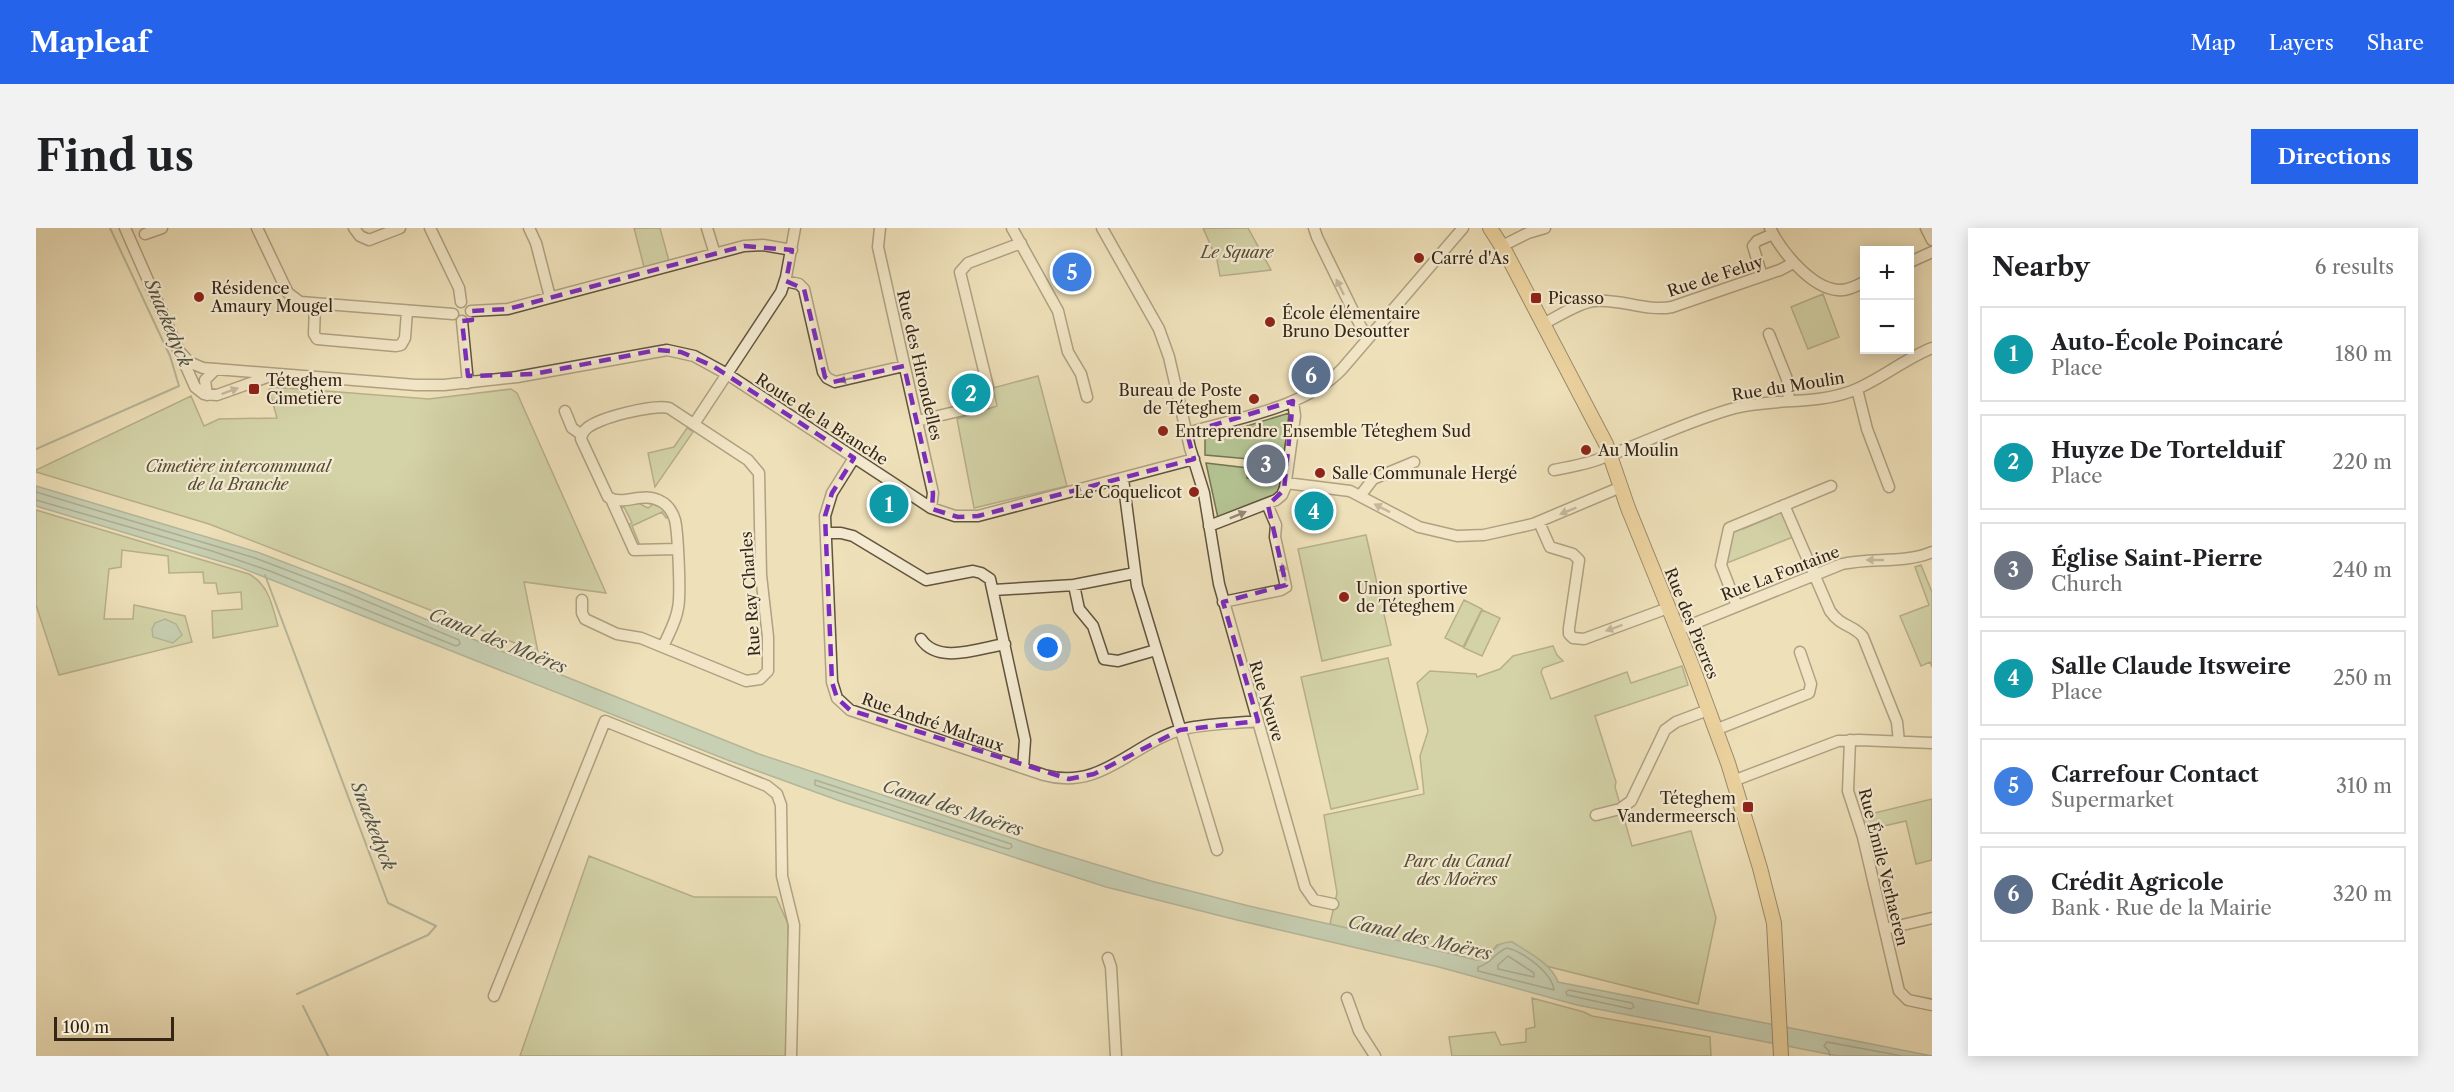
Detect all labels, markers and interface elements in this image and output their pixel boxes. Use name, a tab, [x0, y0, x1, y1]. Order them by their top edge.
text: Mapleaf	[30, 25, 149, 59]
text: Map	[2191, 30, 2236, 55]
text: Layers	[2269, 30, 2334, 55]
text: Share	[2367, 30, 2424, 55]
button: Directions	[2251, 129, 2418, 184]
text: Find us	[36, 130, 194, 182]
park label: Le Square	[1199, 242, 1275, 262]
map controls	[1860, 246, 1914, 354]
button: +	[1860, 246, 1914, 300]
place label: Carré d'As	[1431, 248, 1509, 268]
pin: 5	[1052, 250, 1092, 294]
marker: Carré d'As	[1412, 251, 1426, 265]
street label: Rue de Feluy	[1664, 251, 1767, 301]
text: Nearby	[1992, 251, 2090, 283]
text: 6 results	[2315, 255, 2394, 279]
water label: Snaekedyck	[139, 275, 197, 371]
place label: Résidence Amaury Mougel	[210, 278, 333, 316]
one-way arrow	[1336, 278, 1345, 295]
street label: Rue des Hirondelles	[893, 288, 947, 442]
place label: Picasso	[1548, 288, 1604, 308]
marker: Résidence Amaury Mougel	[192, 290, 206, 304]
marker: Picasso	[1529, 291, 1543, 305]
button: −	[1860, 300, 1914, 354]
place label: École élémentaire Bruno Desoutter	[1282, 303, 1420, 341]
marker: École élémentaire Bruno Desoutter	[1263, 315, 1277, 329]
text: Auto-École Poincaré	[2051, 329, 2283, 356]
text: 1	[2009, 342, 2018, 366]
text: 180 m	[2335, 342, 2392, 366]
pin: 6	[1292, 352, 1330, 398]
text: Place	[2051, 356, 2102, 380]
street label: Rue du Moulin	[1730, 367, 1846, 405]
street label: Route de la Branche	[752, 369, 892, 469]
place label: Téteghem Cimetière	[266, 370, 342, 408]
pin: 2	[952, 370, 990, 416]
one-way arrow	[838, 375, 857, 384]
place label: Bureau de Poste de Téteghem	[1118, 380, 1242, 418]
marker: Téteghem Cimetière	[247, 382, 261, 396]
one-way arrow	[221, 385, 239, 395]
marker: Bureau de Poste de Téteghem	[1247, 392, 1261, 406]
place label: Entreprendre Ensemble Téteghem Sud	[1175, 421, 1471, 441]
marker: Entreprendre Ensemble Téteghem Sud	[1156, 424, 1170, 438]
text: Huyze De Tortelduif	[2051, 437, 2283, 464]
place label: Au Moulin	[1597, 440, 1679, 460]
pin: 3	[1246, 442, 1286, 486]
marker: Au Moulin	[1579, 443, 1593, 457]
text: 2	[2008, 450, 2019, 474]
text: 220 m	[2332, 450, 2392, 474]
park label: Cimetière intercommunal de la Branche	[145, 456, 332, 494]
place label: Salle Communale Hergé	[1332, 463, 1517, 483]
text: Place	[2051, 464, 2102, 488]
marker: Salle Communale Hergé	[1313, 466, 1327, 480]
pin: 1	[870, 482, 908, 526]
place label: Le Coquelicot	[1074, 482, 1182, 502]
marker: Le Coquelicot	[1187, 485, 1201, 499]
pin: 4	[1294, 488, 1334, 534]
one-way arrow	[1374, 503, 1391, 513]
one-way arrow	[1558, 506, 1576, 516]
one-way arrow	[1229, 510, 1247, 519]
street label: Rue Ray Charles	[736, 531, 764, 657]
street label: Rue La Fontaine	[1718, 541, 1842, 605]
text: Église Saint-Pierre	[2051, 545, 2262, 572]
one-way arrow	[1865, 555, 1884, 565]
text: 3	[2008, 558, 2019, 582]
text: 240 m	[2332, 558, 2392, 582]
one-way arrow	[1278, 563, 1288, 581]
street label: Rue des Pierres	[1661, 564, 1723, 682]
text: Church	[2051, 572, 2122, 596]
place label: Union sportive de Téteghem	[1356, 578, 1468, 616]
marker: Union sportive de Téteghem	[1337, 590, 1351, 604]
water label: Canal des Moëres	[426, 603, 570, 679]
one-way arrow	[1604, 623, 1622, 633]
your location	[1033, 633, 1062, 662]
text: Salle Claude Itsweire	[2051, 653, 2291, 680]
street label: Rue Neuve	[1245, 658, 1289, 744]
text: 4	[2008, 666, 2019, 690]
text: 250 m	[2333, 666, 2392, 690]
text: Place	[2051, 680, 2102, 704]
street label: Rue André Malraux	[859, 688, 1007, 756]
text: Carrefour Contact	[2051, 761, 2259, 788]
text: 5	[2008, 774, 2019, 798]
text: 310 m	[2336, 774, 2392, 798]
water label: Canal des Moëres	[880, 775, 1026, 841]
water label: Snaekedyck	[346, 778, 400, 874]
street label: Rue Émile Verhaeren	[1855, 786, 1913, 948]
place label: Téteghem Vandermeersch	[1616, 788, 1736, 826]
text: Supermarket	[2051, 788, 2174, 812]
marker: Téteghem Vandermeersch	[1741, 800, 1755, 814]
park label: Parc du Canal des Moëres	[1402, 851, 1512, 889]
text: Crédit Agricole	[2051, 869, 2224, 896]
text: 6	[2008, 882, 2019, 906]
text: 320 m	[2333, 882, 2392, 906]
text: Bank · Rue de la Mairie	[2051, 896, 2272, 920]
water label: Canal des Moëres	[1346, 911, 1494, 965]
scale bar	[54, 1014, 174, 1042]
text: 100 m	[63, 1017, 109, 1037]

